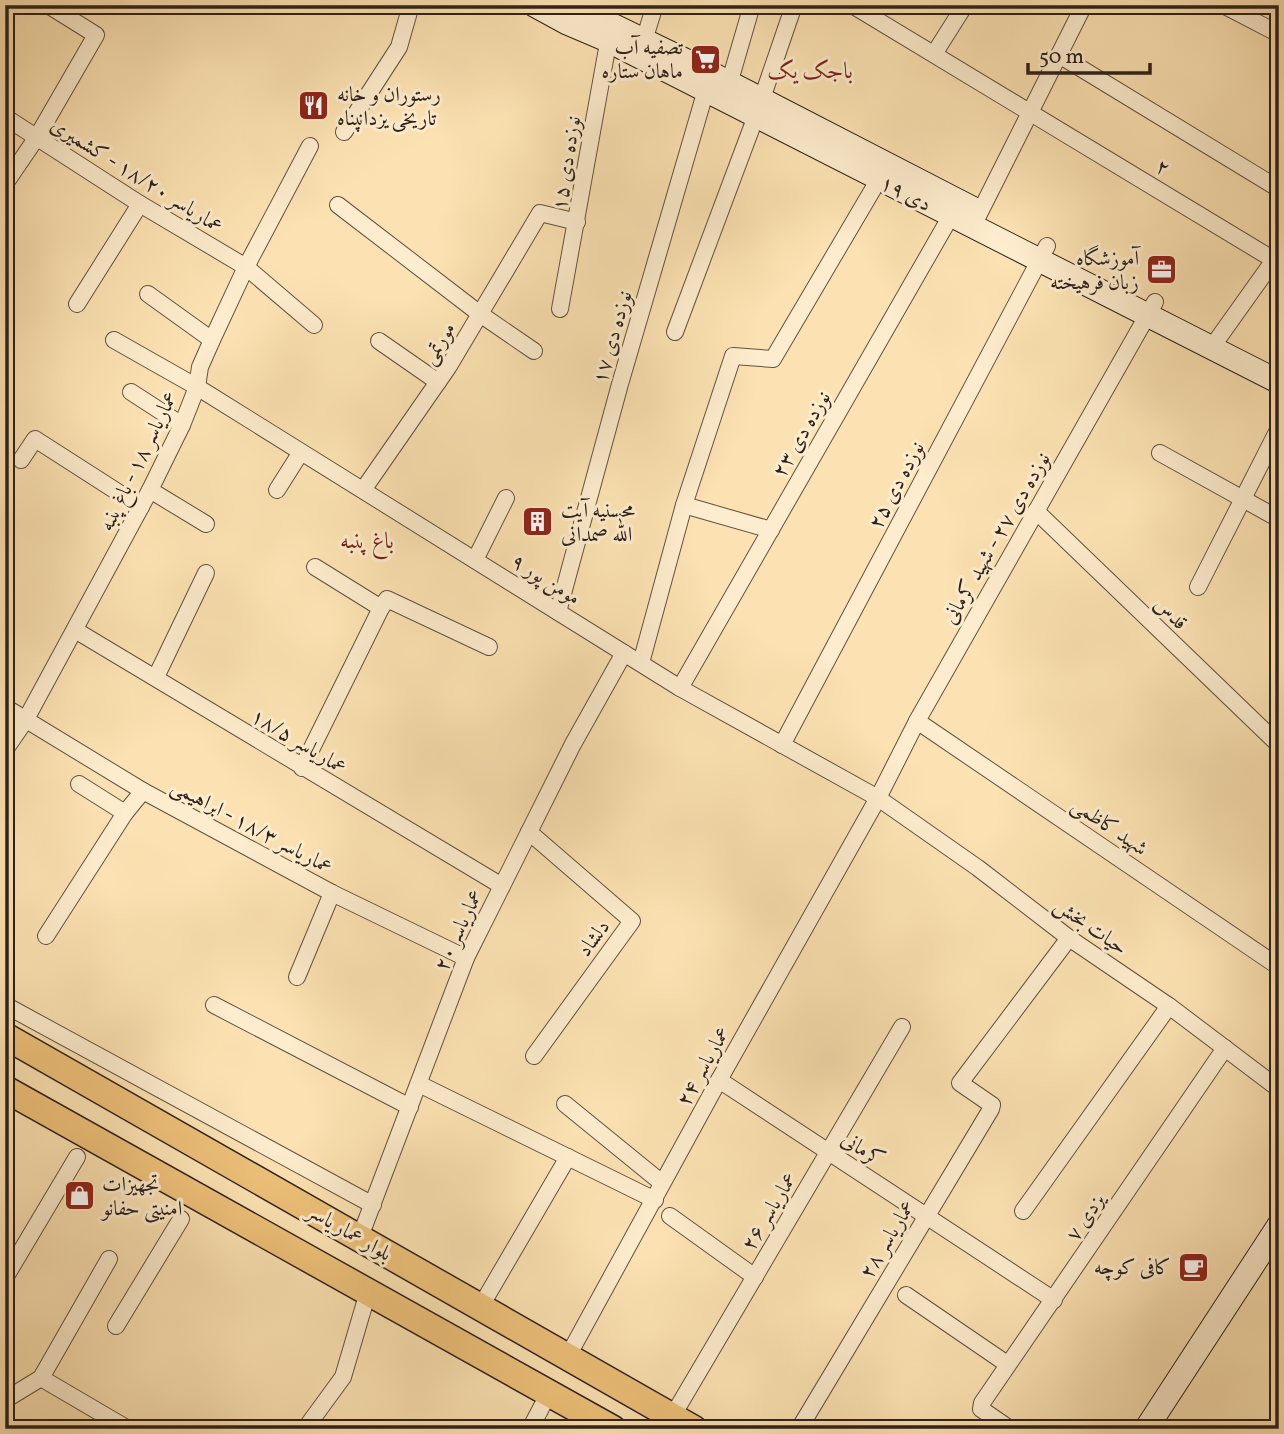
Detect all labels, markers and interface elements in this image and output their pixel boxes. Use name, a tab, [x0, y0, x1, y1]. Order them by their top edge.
scale bar	[1028, 32, 1151, 76]
place label: تصفیه آب ماهان ستاره	[602, 34, 684, 87]
supermarket icon: تصفیه آب ماهان ستاره	[689, 42, 723, 76]
text: 50 m	[1039, 43, 1084, 72]
district label: باجک یک	[767, 56, 853, 88]
place label: رستوران و خانه تاریخی یزدانپناه	[337, 81, 441, 134]
restaurant icon: رستوران و خانه تاریخی یزدانپناه	[297, 89, 331, 123]
street label: عماریاسر ۱۸/۲۰ - کشمیری	[44, 111, 228, 241]
street label: نوزده دی ۱۵	[546, 114, 589, 213]
street label: ۲	[1149, 153, 1175, 184]
street label: ۱۹ دی	[875, 169, 936, 220]
place label: آموزشگاه زبان فرهیخته	[1050, 245, 1141, 298]
office icon: آموزشگاه زبان فرهیخته	[1145, 253, 1179, 287]
street label: نوزده دی ۱۷	[586, 288, 641, 387]
street label: مورتمی	[415, 317, 464, 371]
street label: نوزده دی ۲۳	[766, 386, 839, 483]
street label: عماریاسر ۱۸ - باغ پنبه	[93, 387, 188, 537]
street label: نوزده دی ۲۵	[862, 437, 932, 535]
street label: نوزده دی ۲۷ - شهید کرمانی	[936, 448, 1058, 630]
place label: محسنیه آیت الله صمدانی	[561, 497, 635, 550]
building icon: محسنیه آیت الله صمدانی	[521, 505, 555, 539]
district label: باغ پنبه	[340, 526, 394, 560]
street label: مومن پور ۹	[505, 548, 585, 613]
street label: قدس	[1147, 591, 1193, 637]
street label: عماریاسر ۱۸/۵	[245, 702, 352, 782]
street label: عماریاسر ۱۸/۳ - ابراهیمی	[165, 772, 337, 882]
street label: شهید کاظمی	[1065, 791, 1153, 863]
street label: عماریاسر ۲۰	[428, 885, 491, 976]
street label: حیات بخش	[1048, 891, 1133, 963]
street label: دلشاد	[571, 914, 617, 963]
street label: عماریاسر ۲۴	[671, 1022, 738, 1112]
street label: کرمانی	[835, 1126, 889, 1175]
street label: عماریاسر ۲۶	[735, 1167, 805, 1257]
place label: تجهیزات امنیتی حفانو	[100, 1171, 182, 1224]
shop icon: تجهیزات امنیتی حفانو	[62, 1179, 96, 1213]
street label: یزدی ۷	[1060, 1186, 1114, 1247]
street label: عماریاسر ۲۸	[853, 1195, 923, 1285]
street label: بلوار عمار یاسر	[300, 1196, 397, 1269]
cafe icon: کافی کوچه	[1177, 1250, 1211, 1284]
place label: کافی کوچه	[1094, 1254, 1171, 1283]

